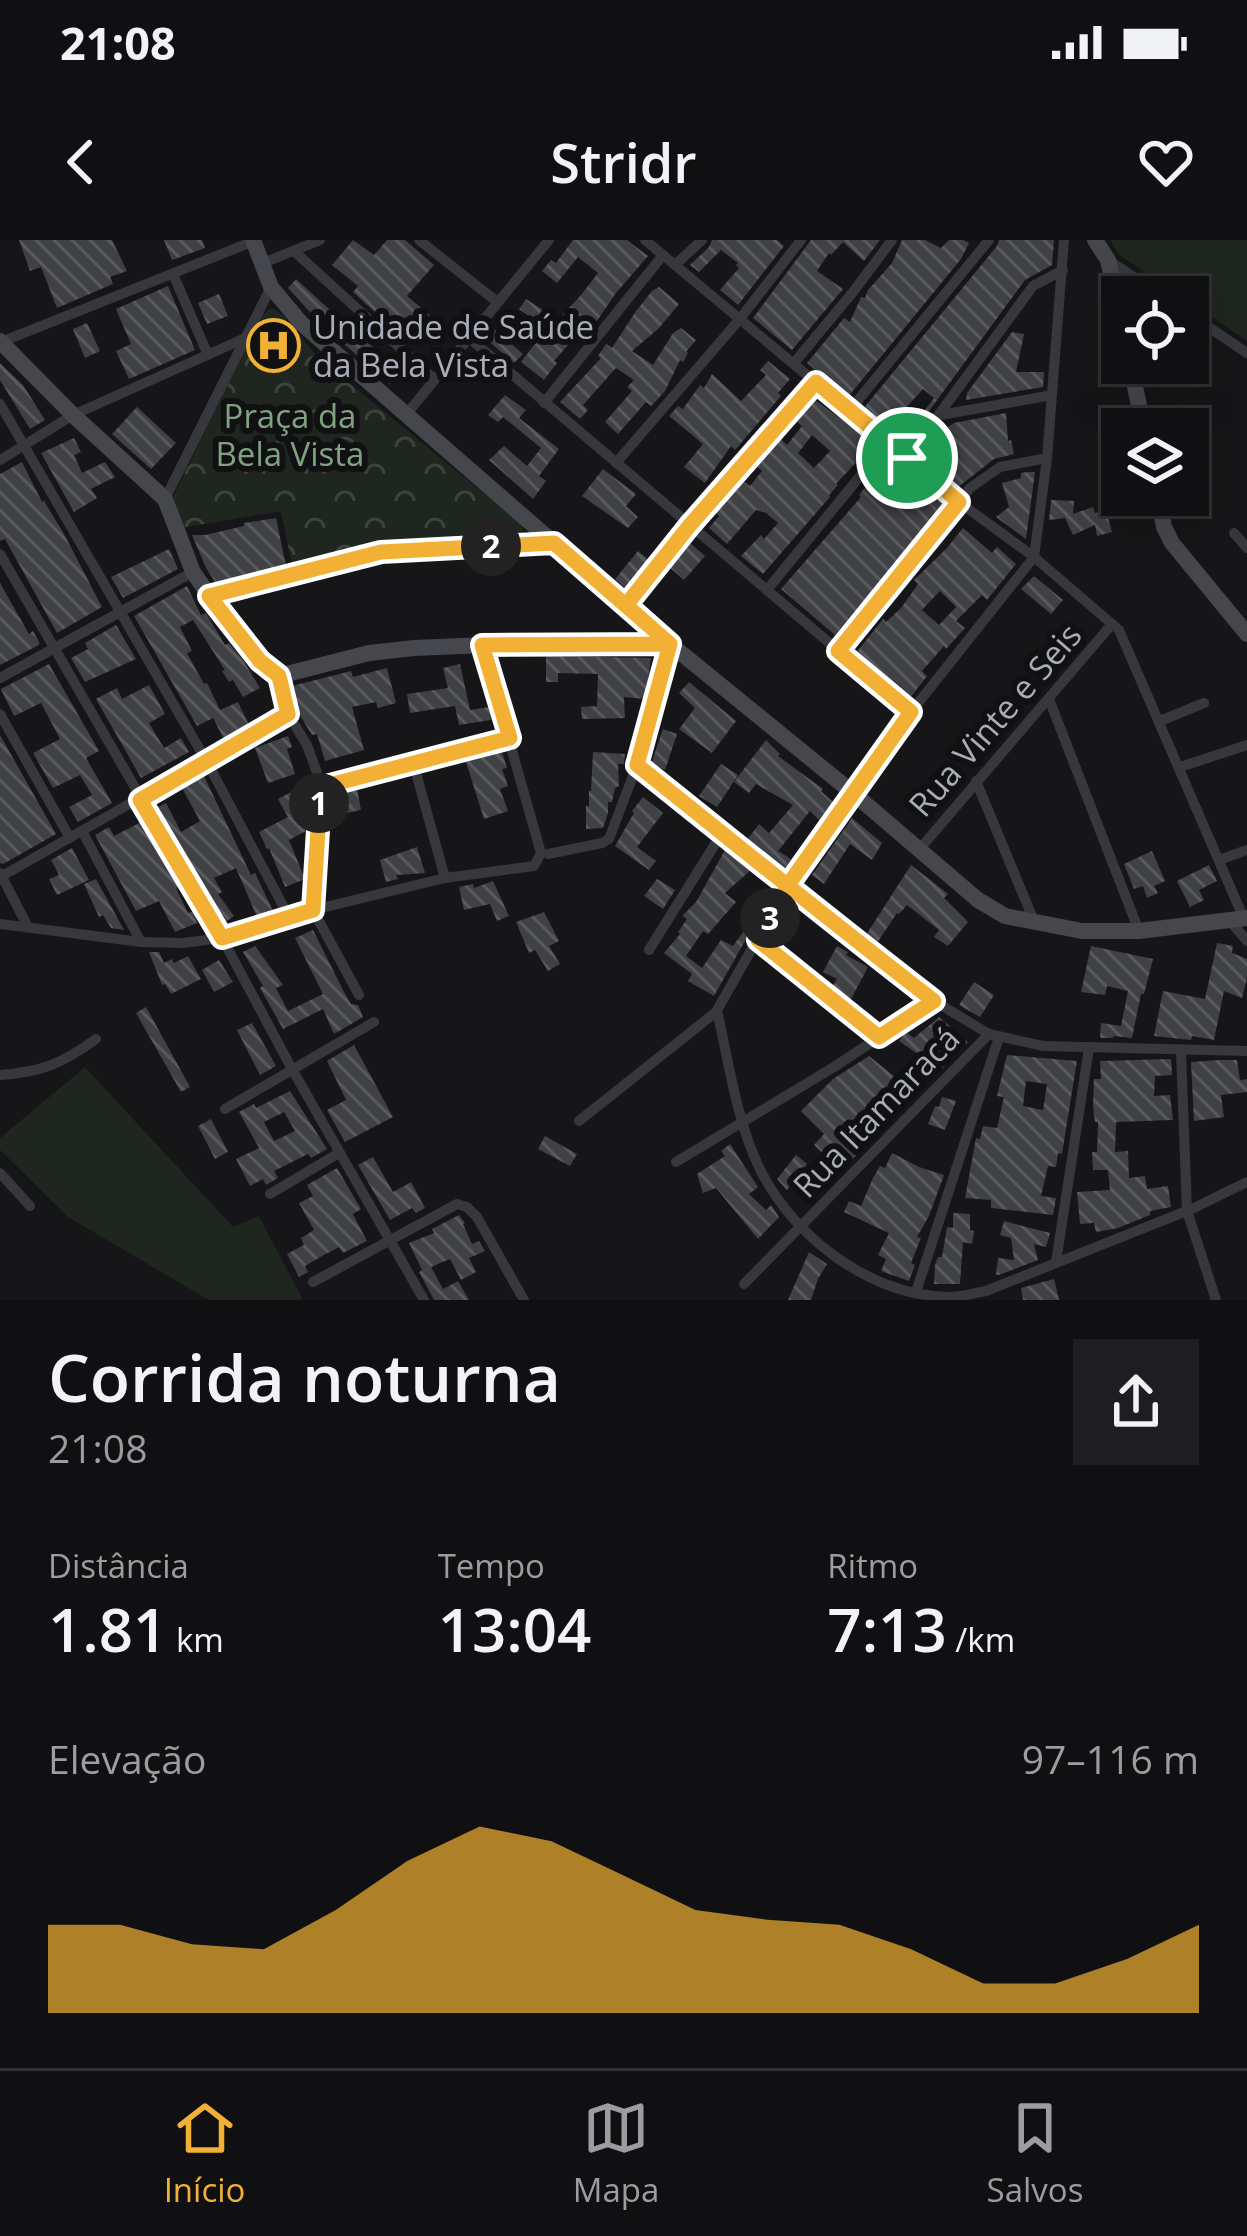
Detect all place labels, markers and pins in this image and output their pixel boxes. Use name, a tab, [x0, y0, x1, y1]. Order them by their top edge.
place label: Unidade de Saúde da Bela Vista	[313, 304, 594, 387]
hospital icon: Unidade de Saúde da Bela Vista	[246, 318, 302, 374]
pin	[856, 407, 958, 509]
pin: 2	[461, 516, 521, 576]
pin: 1	[289, 773, 349, 833]
pin: 3	[740, 888, 800, 948]

